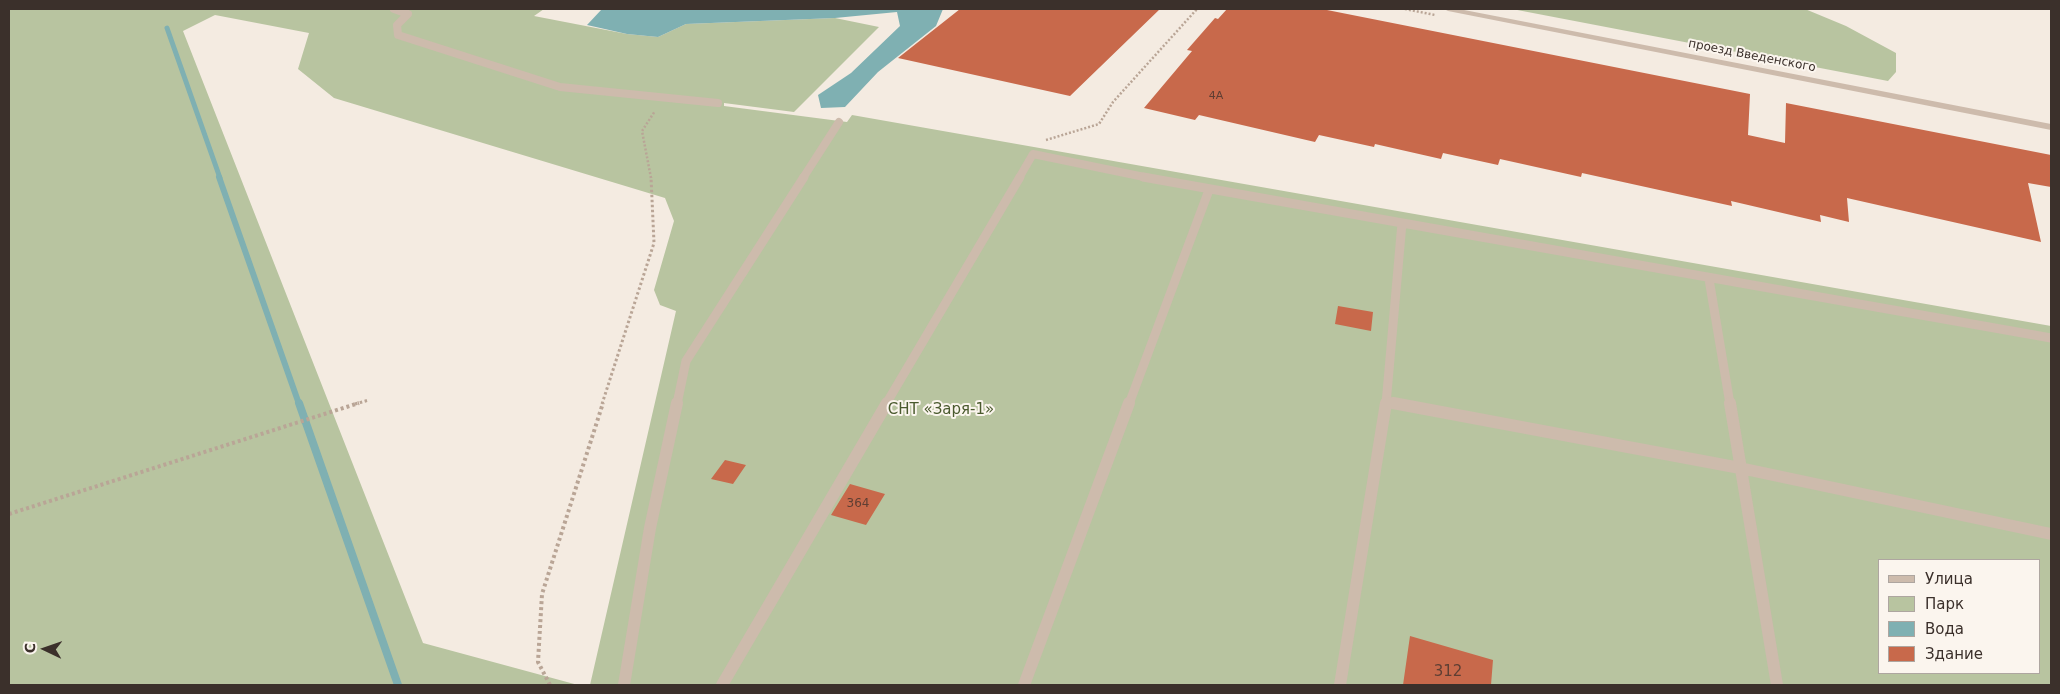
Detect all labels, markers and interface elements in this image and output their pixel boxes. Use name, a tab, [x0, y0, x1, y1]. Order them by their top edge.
street label: проезд Введенского	[1687, 37, 1817, 75]
house number: 4А	[1209, 89, 1223, 103]
park label: СНТ «Заря-1»	[888, 401, 994, 419]
house number: 364	[847, 497, 869, 511]
legend	[1878, 559, 2040, 674]
text: Улица	[1925, 570, 1973, 588]
text: Парк	[1925, 595, 1964, 613]
text: Вода	[1925, 620, 1964, 638]
north arrow	[20, 624, 70, 674]
text: С	[22, 643, 38, 654]
text: Здание	[1925, 645, 1983, 663]
house number: 312	[1434, 663, 1462, 681]

